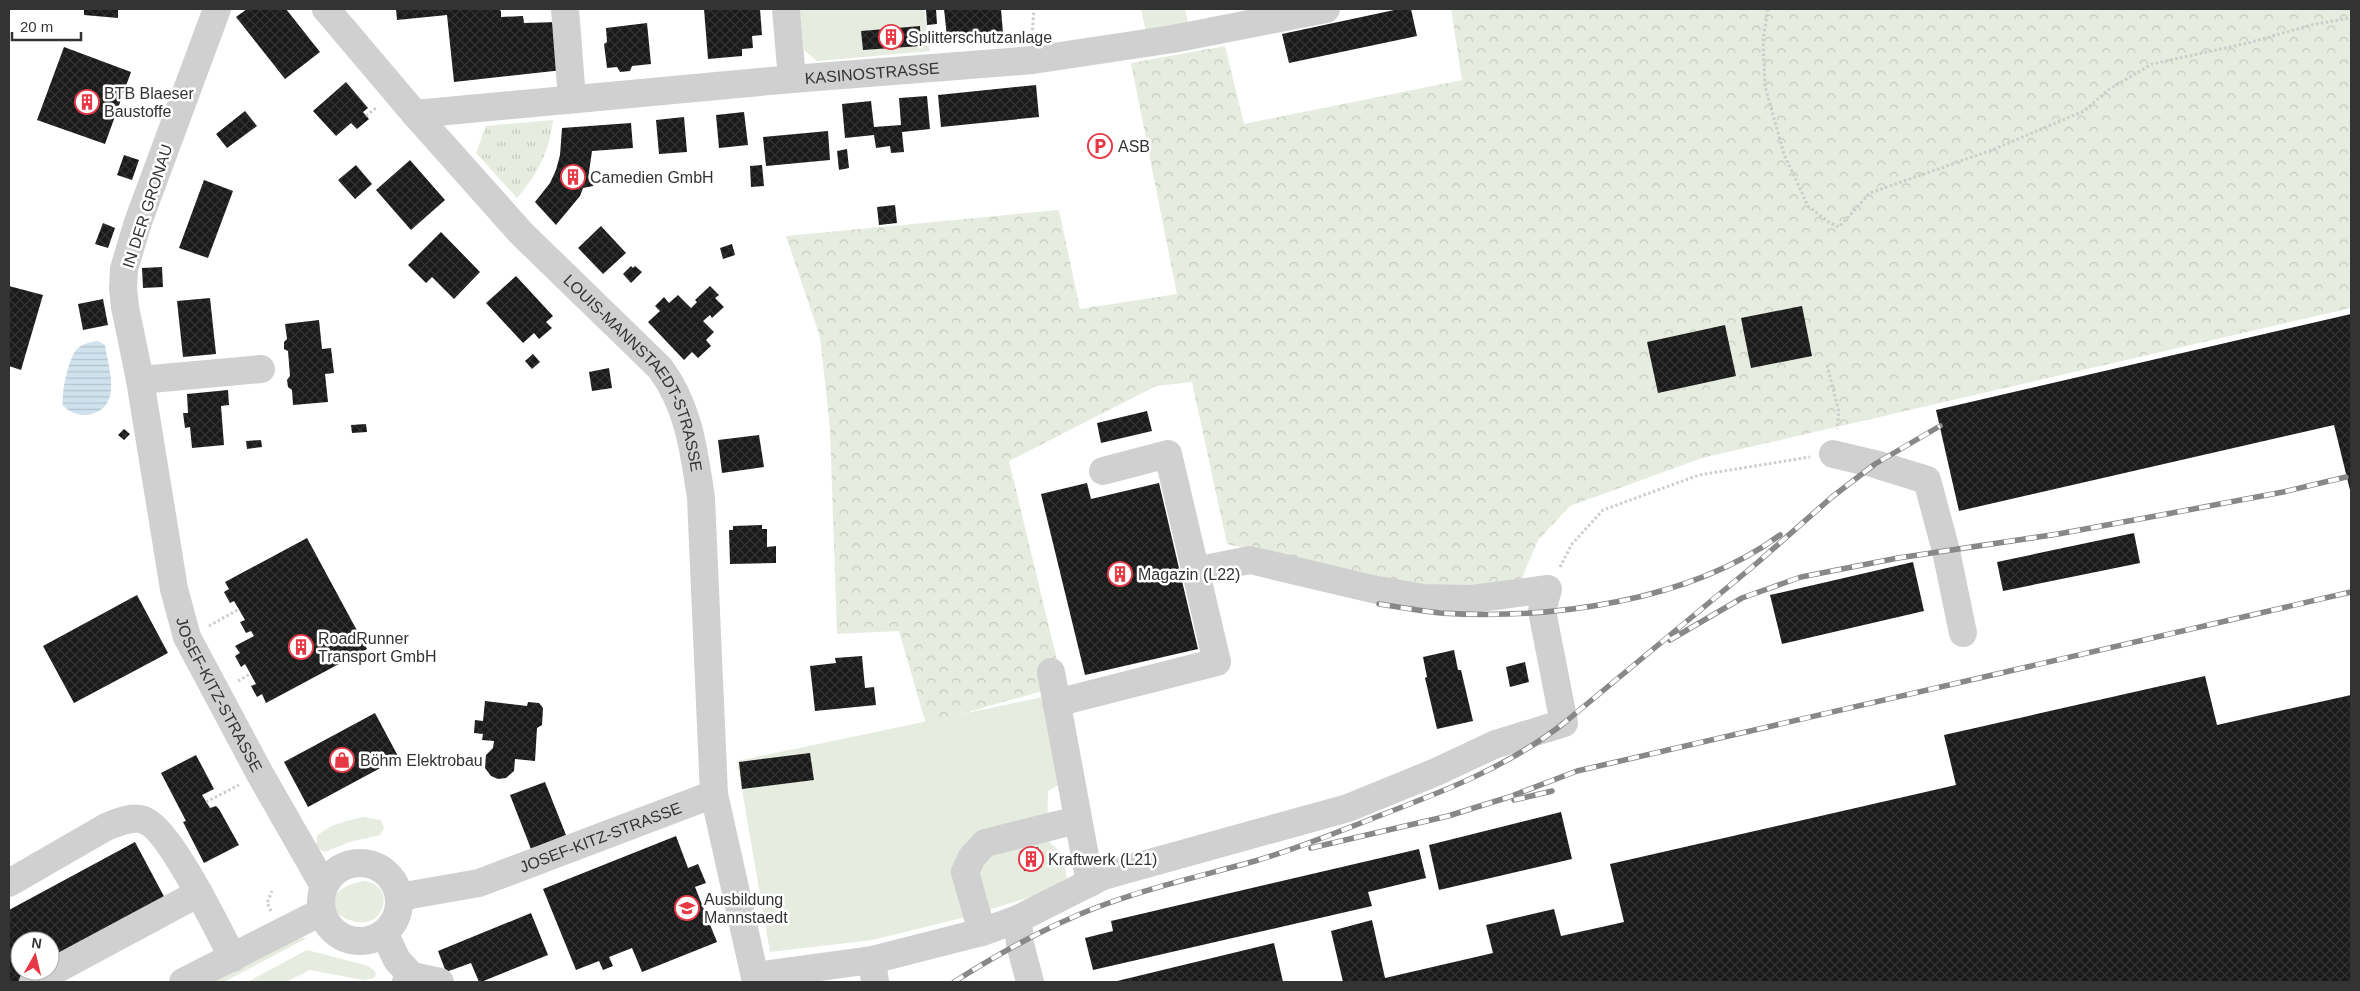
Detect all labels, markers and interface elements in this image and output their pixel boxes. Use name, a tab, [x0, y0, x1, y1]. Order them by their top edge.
scale bar	[12, 10, 81, 42]
text: 20 m	[20, 18, 53, 35]
building icon: Splitterschutzanlage	[878, 24, 904, 50]
place label: Splitterschutzanlage	[908, 29, 1052, 46]
street label: KASINOSTRASSE	[804, 59, 940, 87]
place label: BTB Blaeser Baustoffe	[104, 85, 194, 120]
building icon: BTB Blaeser Baustoffe	[74, 89, 100, 115]
parking icon: ASB	[1087, 133, 1113, 159]
place label: ASB	[1118, 138, 1150, 155]
street label: IN DER GRONAU	[119, 142, 175, 270]
building icon: Camedien GmbH	[560, 164, 586, 190]
place label: Camedien GmbH	[590, 169, 714, 186]
street label: LOUIS-MANNSTAEDT-STRASSE	[560, 271, 705, 473]
building icon: Magazin (L22)	[1107, 561, 1133, 587]
place label: Magazin (L22)	[1138, 566, 1240, 583]
street label: JOSEF-KITZ-STRASSE	[173, 615, 265, 775]
place label: RoadRunner Transport GmbH	[318, 630, 437, 665]
building icon: RoadRunner Transport GmbH	[288, 634, 314, 660]
shop icon: Böhm Elektrobau	[329, 747, 355, 773]
place label: Böhm Elektrobau	[360, 752, 483, 769]
street label: JOSEF-KITZ-STRASSE	[517, 799, 684, 876]
building icon: Kraftwerk (L21)	[1018, 846, 1044, 872]
place label: Kraftwerk (L21)	[1048, 851, 1157, 868]
place label: Ausbildung Mannstaedt	[704, 891, 788, 926]
school or university icon: Ausbildung Mannstaedt	[674, 895, 700, 921]
north arrow	[10, 931, 60, 981]
text: N	[31, 934, 43, 952]

